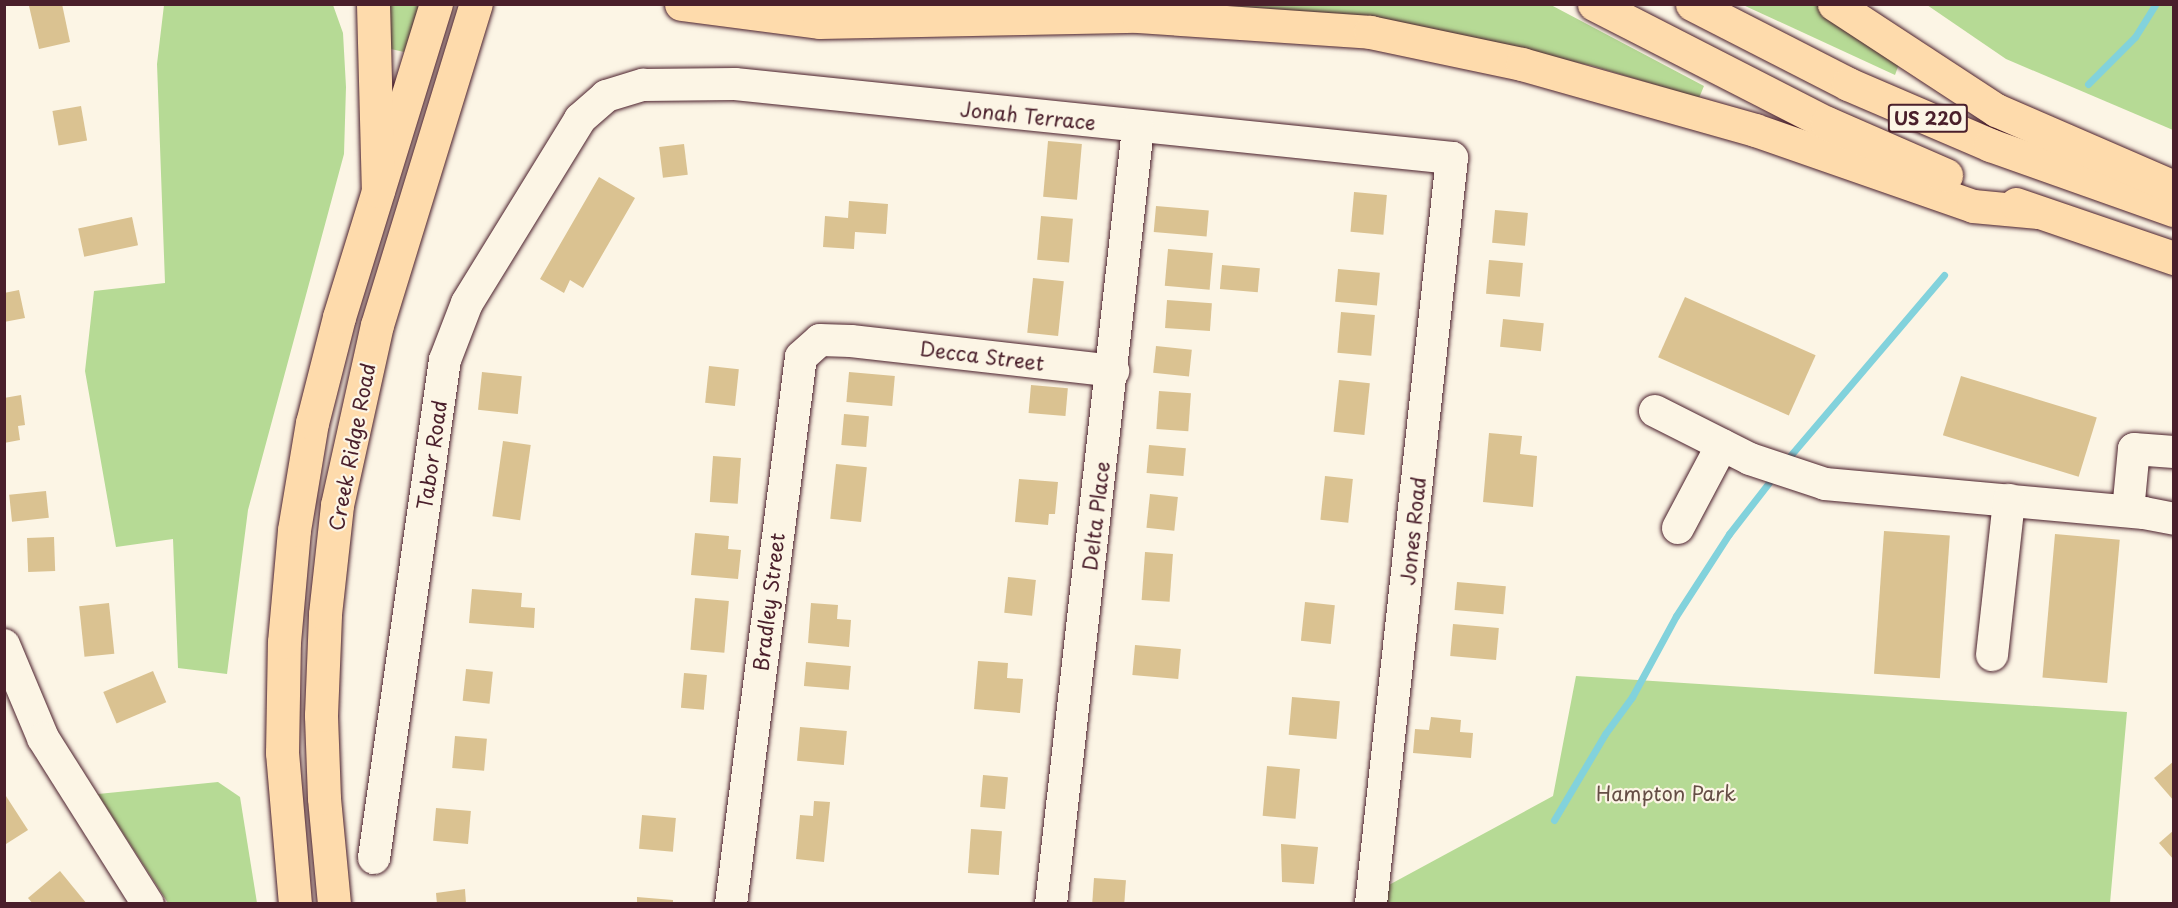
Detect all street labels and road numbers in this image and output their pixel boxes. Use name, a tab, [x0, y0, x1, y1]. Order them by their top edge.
street label: Jonah Terrace	[958, 97, 1098, 135]
road number: US 220	[1888, 103, 1968, 133]
street label: Decca Street	[918, 336, 1046, 376]
street label: Creek Ridge Road	[324, 360, 380, 534]
street label: Tabor Road	[412, 399, 452, 511]
street label: Delta Place	[1077, 460, 1115, 572]
street label: Jones Road	[1395, 475, 1431, 587]
street label: Bradley Street	[749, 531, 789, 673]

